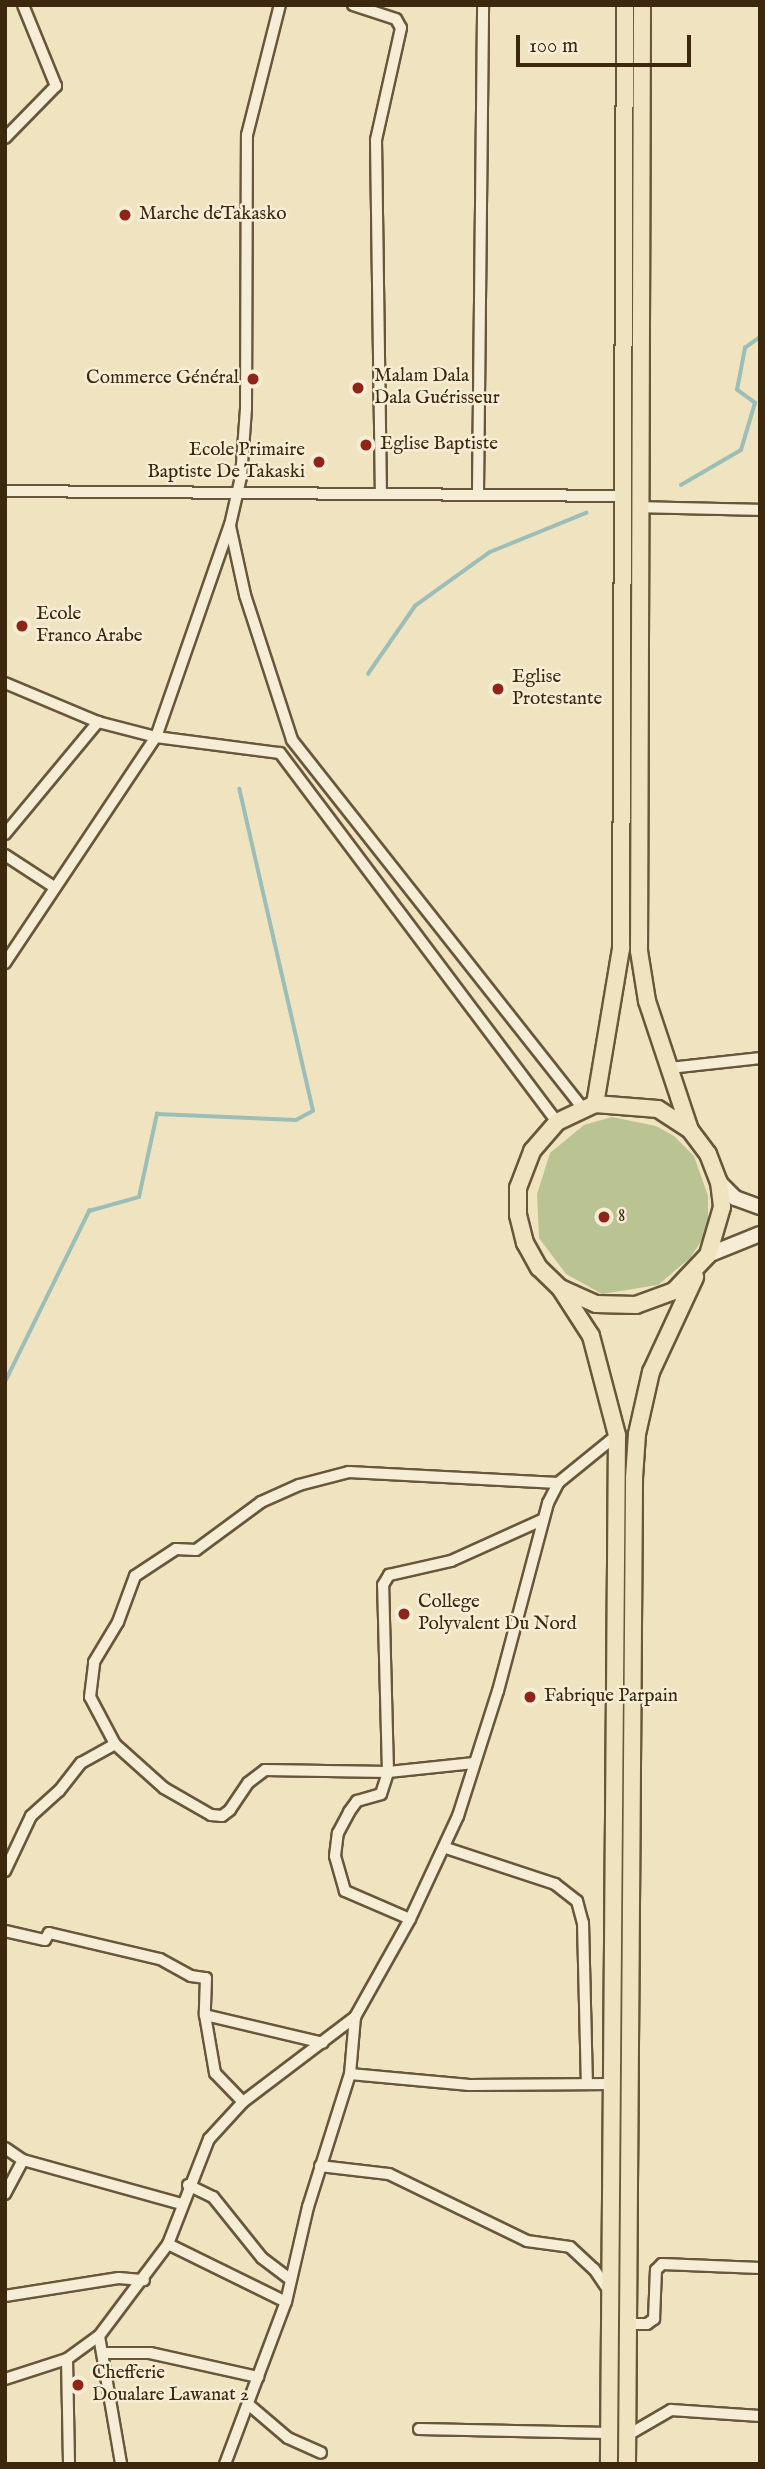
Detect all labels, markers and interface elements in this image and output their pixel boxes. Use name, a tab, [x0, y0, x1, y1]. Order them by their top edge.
scale bar	[520, 21, 695, 65]
text: 100 m	[529, 33, 578, 60]
place label: Marche deTakasko	[139, 204, 287, 226]
marker: Marche deTakasko	[117, 207, 133, 223]
place label: Malam Dala Dala Guérisseur	[374, 366, 500, 410]
place label: Commerce Général	[86, 368, 239, 390]
marker: Commerce Général	[245, 371, 261, 387]
marker: Malam Dala Dala Guérisseur	[348, 378, 368, 398]
place label: Eglise Baptiste	[380, 434, 498, 456]
marker: Eglise Baptiste	[358, 437, 374, 453]
place label: Ecole Primaire Baptiste De Takaski	[147, 440, 305, 484]
marker: Ecole Primaire Baptiste De Takaski	[311, 454, 327, 470]
place label: Ecole Franco Arabe	[36, 604, 143, 648]
marker: Ecole Franco Arabe	[14, 618, 30, 634]
place label: Eglise Protestante	[512, 667, 602, 711]
marker: Eglise Protestante	[490, 681, 506, 697]
place label: 8	[618, 1206, 625, 1228]
marker: 8	[596, 1209, 612, 1225]
place label: College Polyvalent Du Nord	[418, 1592, 577, 1636]
marker: College Polyvalent Du Nord	[396, 1606, 412, 1622]
place label: Fabrique Parpain	[544, 1686, 678, 1708]
marker: Fabrique Parpain	[522, 1689, 538, 1705]
place label: Chefferie Doualare Lawanat 2	[92, 2363, 249, 2407]
marker: Chefferie Doualare Lawanat 2	[70, 2377, 86, 2393]

